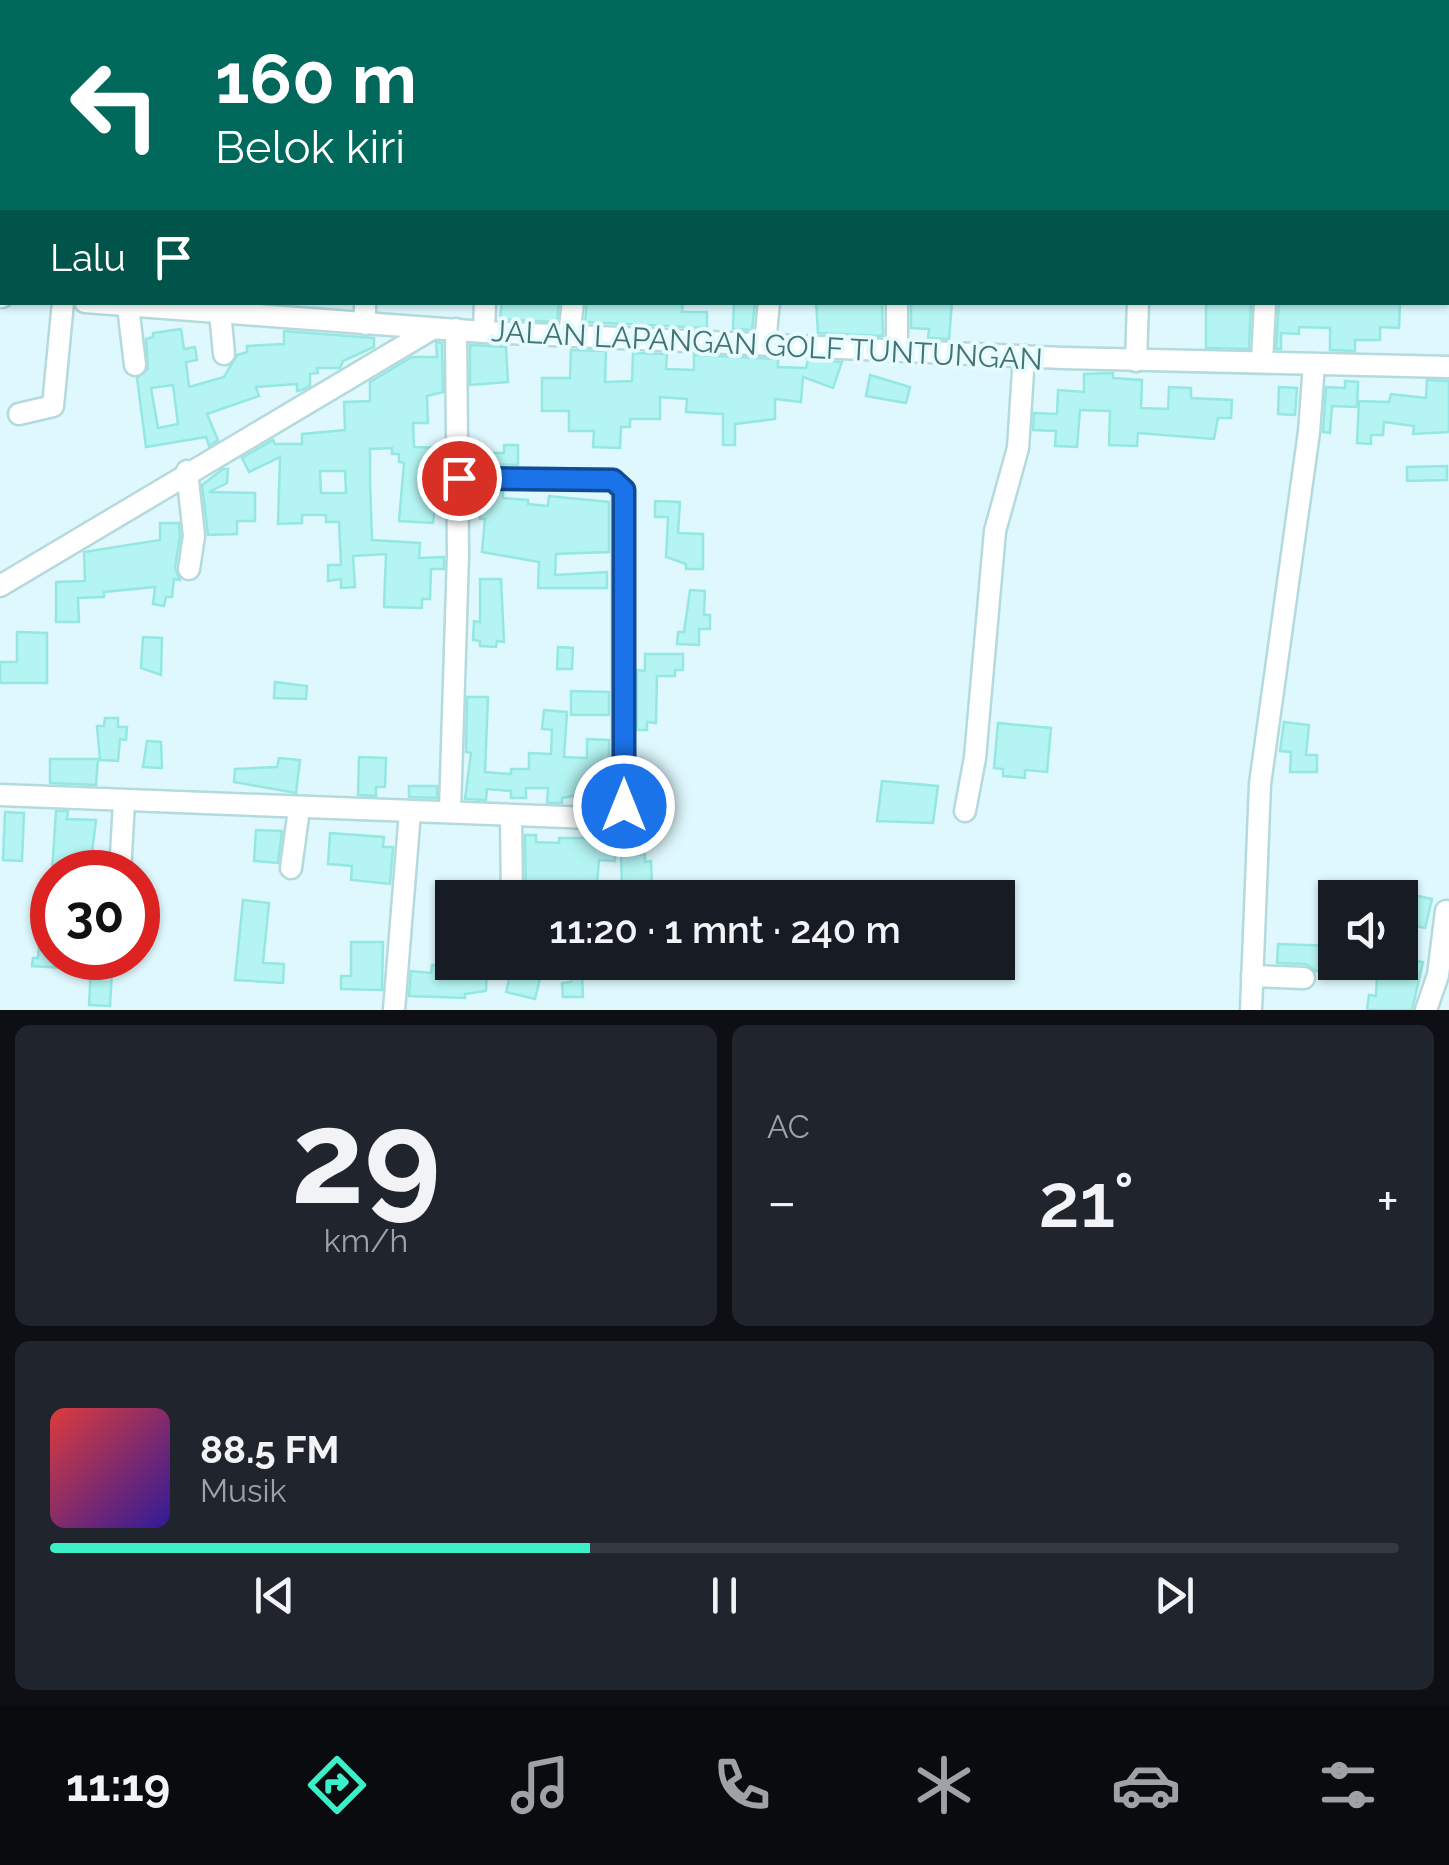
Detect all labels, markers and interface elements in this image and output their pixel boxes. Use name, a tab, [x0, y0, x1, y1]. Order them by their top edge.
text: 160 m	[215, 37, 417, 119]
icon: left	[50, 40, 180, 170]
text: Belok kiri	[215, 121, 405, 174]
icon: arrive	[146, 230, 201, 285]
text: Lalu	[50, 235, 126, 280]
street label: JALAN LAPANGAN GOLF TUNTUNGAN	[490, 313, 1044, 377]
pin	[417, 436, 502, 521]
icon: arrive	[432, 451, 487, 506]
position arrow	[572, 754, 676, 858]
speed limit sign: 30	[30, 850, 160, 980]
map controls	[1318, 880, 1418, 980]
button: sound	[1318, 880, 1418, 980]
text: 11:20 · 1 mnt · 240 m	[549, 907, 901, 952]
text: 29	[291, 1081, 441, 1233]
text: AC	[767, 1108, 810, 1145]
text: 21°	[1039, 1156, 1134, 1245]
text: −	[767, 1169, 797, 1234]
text: +	[1376, 1169, 1399, 1234]
text: km/h	[324, 1222, 408, 1259]
text: 88.5 FM	[200, 1427, 339, 1472]
text: Musik	[200, 1472, 286, 1509]
icon: previous	[247, 1568, 302, 1623]
icon: pause	[697, 1568, 752, 1623]
icon: next	[1147, 1568, 1202, 1623]
icon: directions	[302, 1750, 372, 1820]
icon: music	[505, 1750, 575, 1820]
icon: phone	[707, 1750, 777, 1820]
icon: climate	[909, 1750, 979, 1820]
icon: car	[1111, 1750, 1181, 1820]
icon: filters	[1313, 1750, 1383, 1820]
text: 11:19	[66, 1759, 170, 1812]

